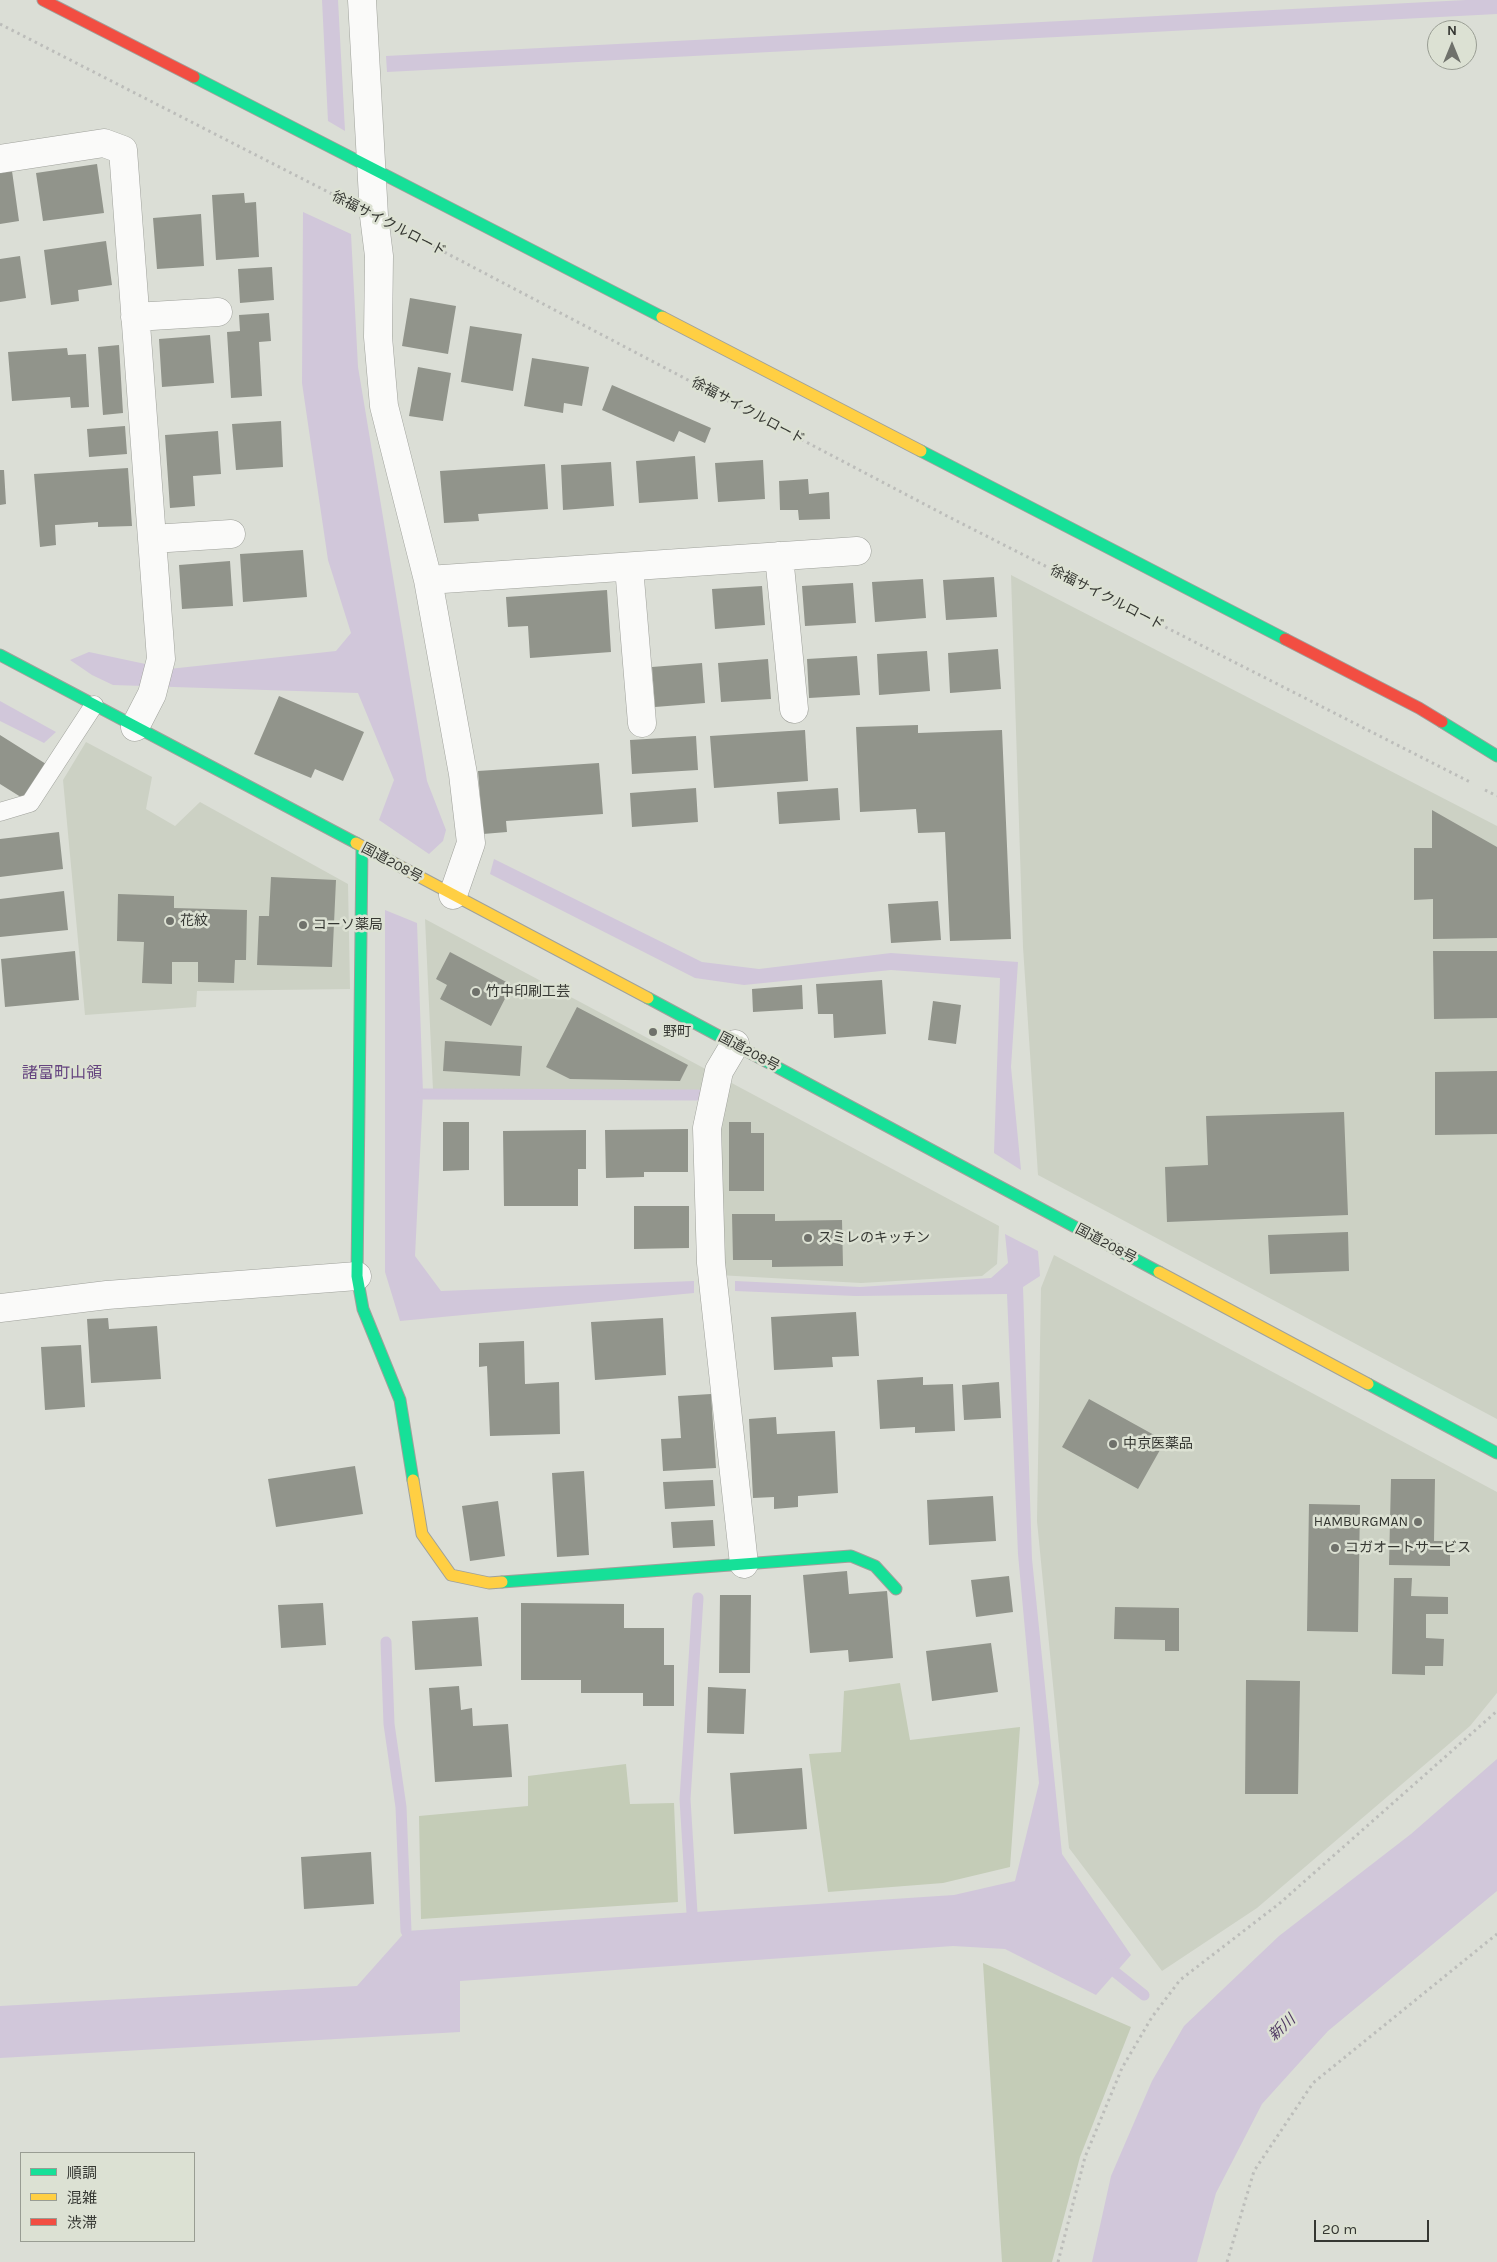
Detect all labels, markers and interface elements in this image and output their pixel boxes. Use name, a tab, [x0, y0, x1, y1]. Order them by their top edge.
north arrow	[1427, 20, 1477, 70]
text: N	[1447, 22, 1457, 39]
street label: 徐福サイクルロード	[329, 188, 449, 260]
street label: 徐福サイクルロード	[688, 374, 808, 448]
street label: 徐福サイクルロード	[1047, 562, 1167, 634]
street label: 国道208号	[358, 840, 426, 886]
place label: 花紋	[180, 913, 208, 929]
marker: 花紋	[164, 915, 176, 927]
place label: コーソ薬局	[313, 917, 383, 933]
marker: コーソ薬局	[297, 919, 309, 931]
place label: 竹中印刷工芸	[486, 984, 570, 1000]
marker: 竹中印刷工芸	[470, 986, 482, 998]
place label: 野町	[663, 1024, 691, 1040]
marker: 野町	[647, 1026, 659, 1038]
street label: 国道208号	[715, 1029, 783, 1075]
district label: 諸富町山領	[22, 1063, 102, 1083]
street label: 国道208号	[1072, 1221, 1140, 1267]
place label: スミレのキッチン	[818, 1230, 930, 1246]
marker: スミレのキッチン	[802, 1232, 814, 1244]
place label: 中京医薬品	[1123, 1436, 1193, 1452]
marker: 中京医薬品	[1107, 1438, 1119, 1450]
place label: HAMBURGMAN	[1314, 1514, 1408, 1530]
marker: HAMBURGMAN	[1412, 1516, 1424, 1528]
place label: コガオートサービス	[1345, 1540, 1471, 1556]
marker: コガオートサービス	[1329, 1542, 1341, 1554]
water label: 新川	[1265, 2011, 1299, 2045]
legend	[20, 2152, 195, 2242]
text: 順調	[67, 2164, 97, 2182]
text: 混雑	[67, 2189, 97, 2207]
scale bar	[1317, 2210, 1432, 2242]
text: 渋滞	[67, 2214, 97, 2232]
text: 20 m	[1322, 2220, 1357, 2238]

